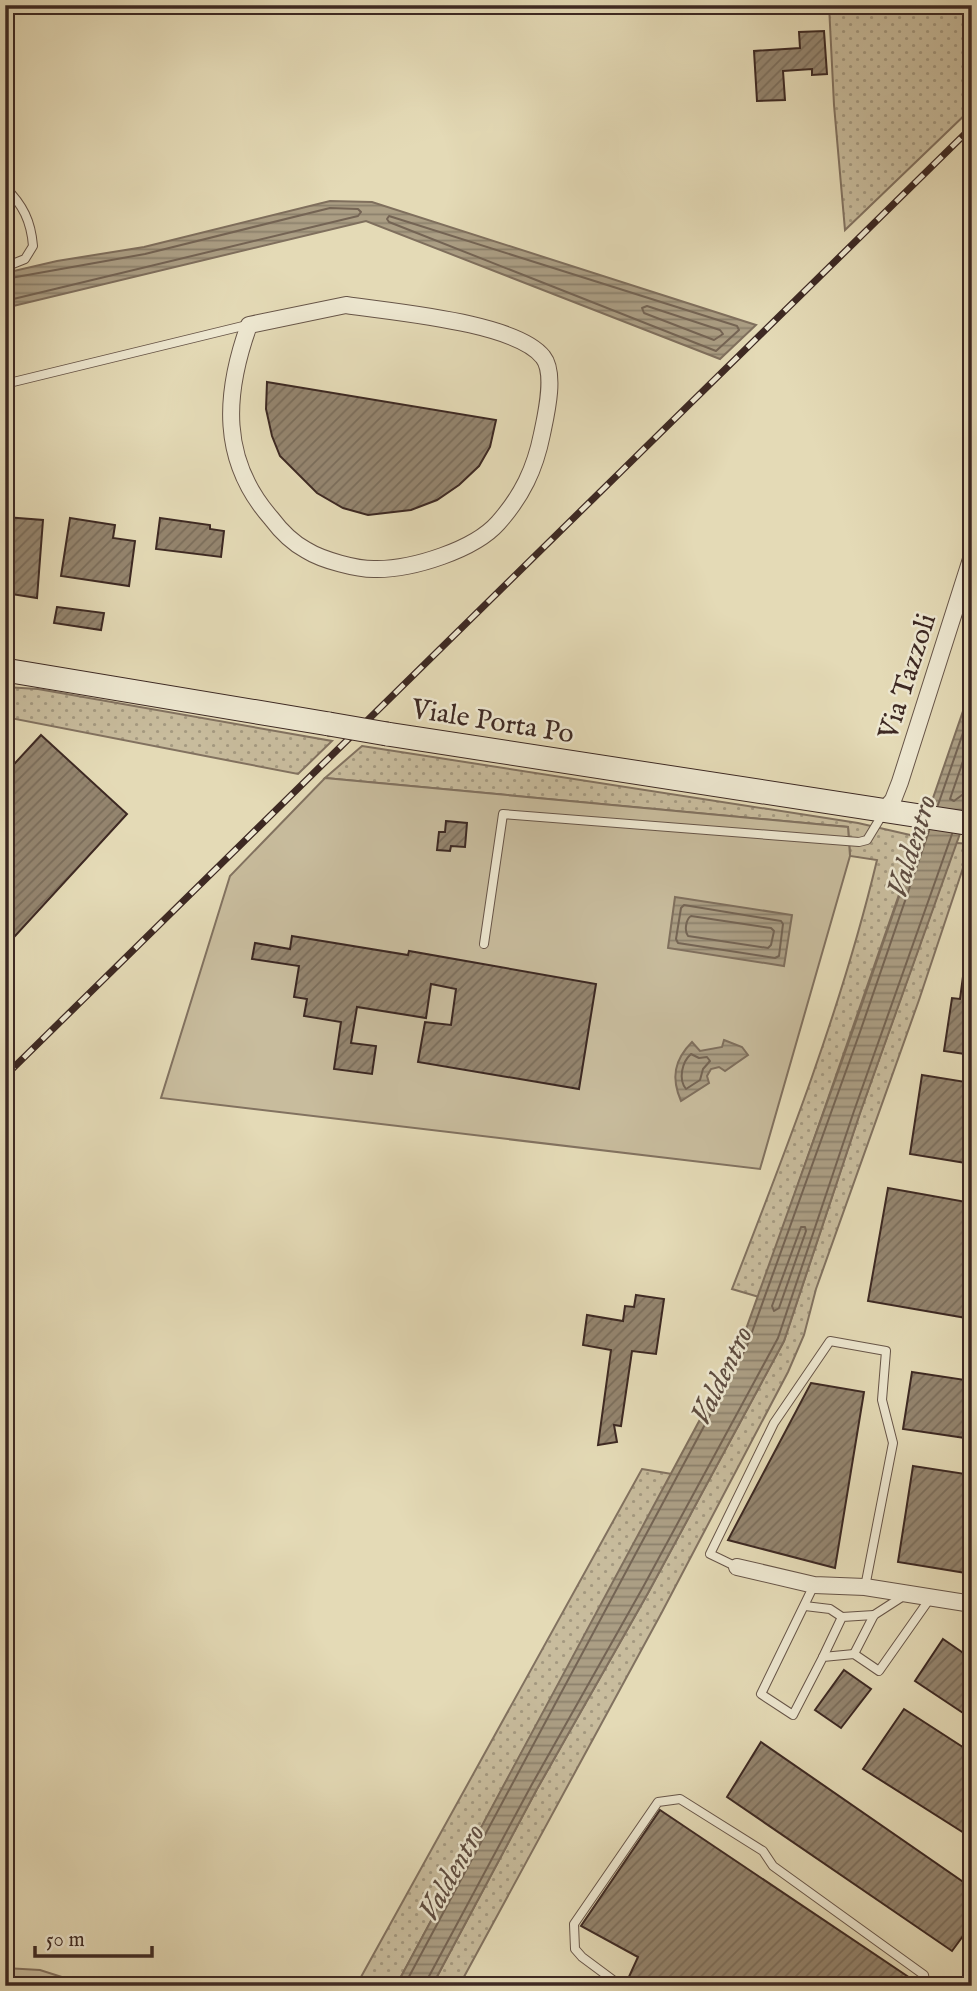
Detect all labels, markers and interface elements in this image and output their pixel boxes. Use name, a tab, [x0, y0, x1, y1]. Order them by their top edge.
street label: Via Tazzoli	[871, 609, 945, 745]
street label: Viale Porta Po	[408, 692, 576, 753]
water label: Valdentro	[879, 791, 946, 902]
water label: Valdentro	[683, 1320, 763, 1431]
water label: Valdentro	[411, 1818, 495, 1928]
scale bar	[35, 1914, 152, 1958]
text: 50 m	[46, 1927, 85, 1954]

